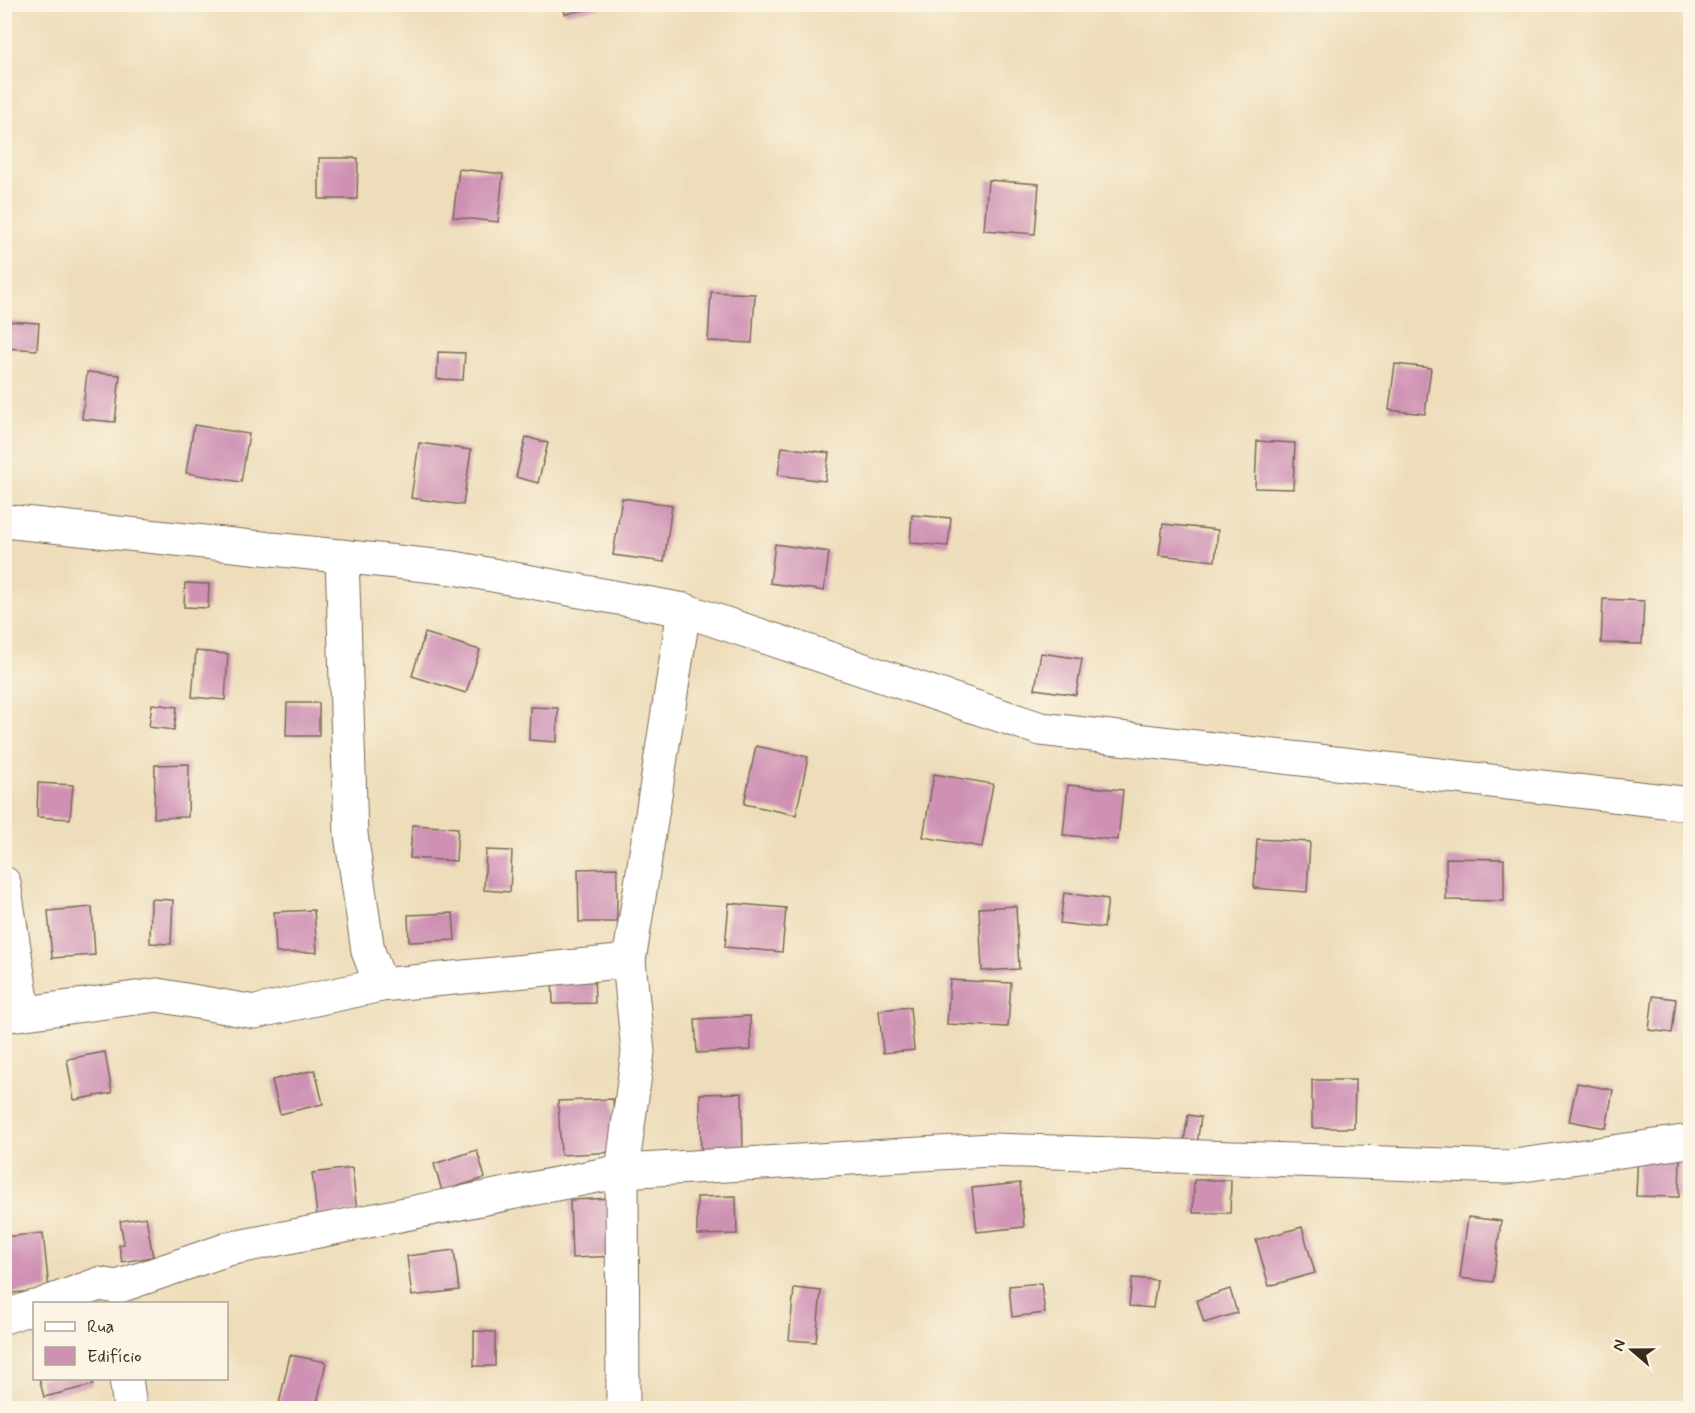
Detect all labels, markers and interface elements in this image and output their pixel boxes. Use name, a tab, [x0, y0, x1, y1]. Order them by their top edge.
legend	[33, 1302, 228, 1380]
text: Rua	[87, 1315, 114, 1339]
north arrow	[1602, 1320, 1662, 1380]
text: N	[1608, 1337, 1631, 1354]
text: Edifício	[87, 1345, 142, 1369]

